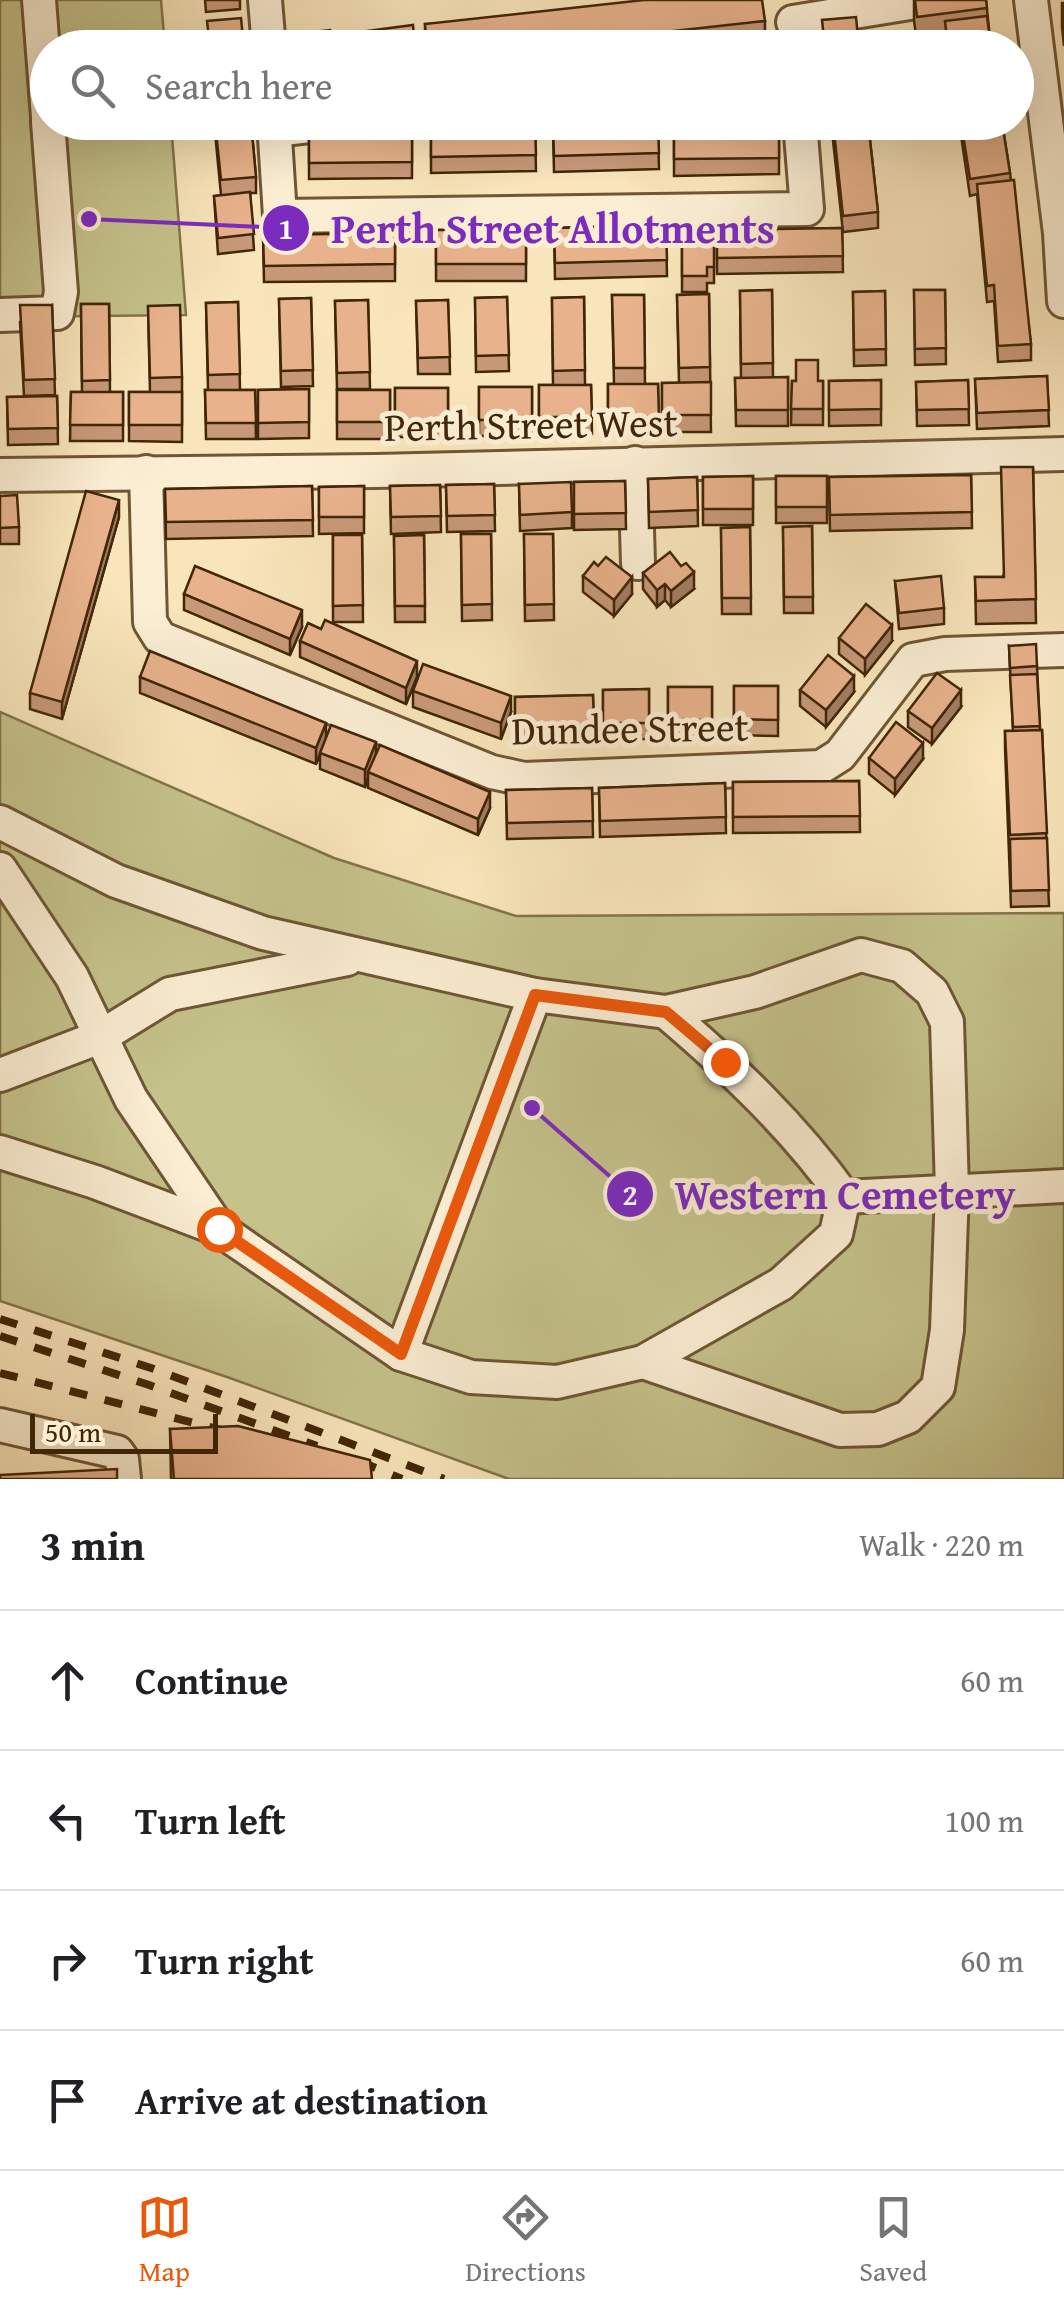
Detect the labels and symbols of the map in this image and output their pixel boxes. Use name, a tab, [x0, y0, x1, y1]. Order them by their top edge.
callout: Perth Street Allotments	[261, 192, 795, 264]
text: Perth Street Allotments	[331, 197, 775, 258]
text: 1	[278, 206, 294, 250]
street label: Perth Street West	[384, 392, 678, 456]
street label: Dundee Street	[511, 696, 749, 760]
route end	[703, 1040, 749, 1086]
callout: Western Cemetery	[605, 1158, 1036, 1230]
text: Western Cemetery	[675, 1163, 1016, 1224]
text: 2	[622, 1172, 638, 1216]
route start	[197, 1207, 243, 1253]
scale bar	[30, 1409, 218, 1454]

